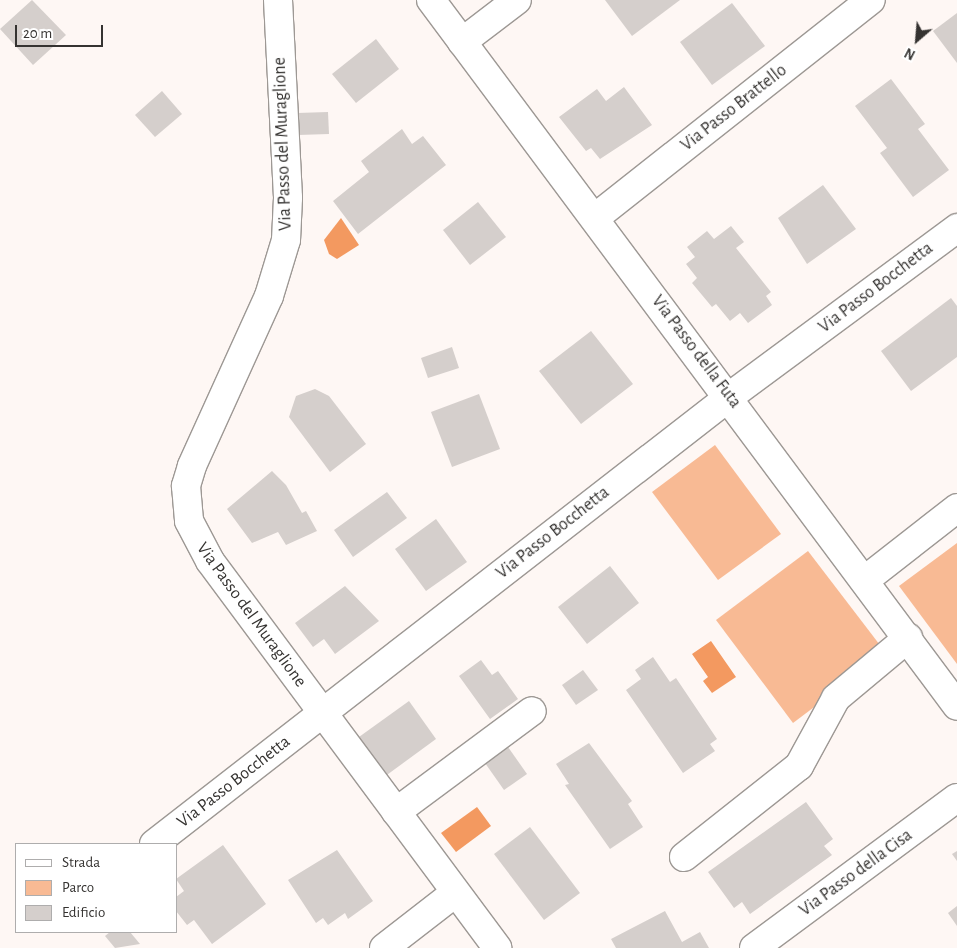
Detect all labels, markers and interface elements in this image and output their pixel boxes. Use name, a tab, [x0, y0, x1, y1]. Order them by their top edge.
scale bar	[18, 15, 105, 47]
north arrow	[892, 15, 942, 65]
text: 20 m	[23, 26, 52, 41]
text: N	[903, 45, 918, 62]
street label: Via Passo del Muraglione	[269, 57, 297, 231]
street label: Via Passo Brattello	[677, 60, 791, 156]
street label: Via Passo Bocchetta	[814, 238, 938, 338]
street label: Via Passo della Futa	[646, 291, 746, 413]
street label: Via Passo Bocchetta	[492, 482, 614, 584]
street label: Via Passo del Muraglione	[191, 538, 311, 692]
street label: Via Passo Bocchetta	[173, 731, 295, 833]
street label: Via Passo della Cisa	[795, 825, 917, 921]
legend	[15, 843, 178, 933]
text: Strada	[62, 855, 100, 870]
text: Parco	[62, 880, 94, 895]
text: Edificio	[62, 905, 105, 920]

